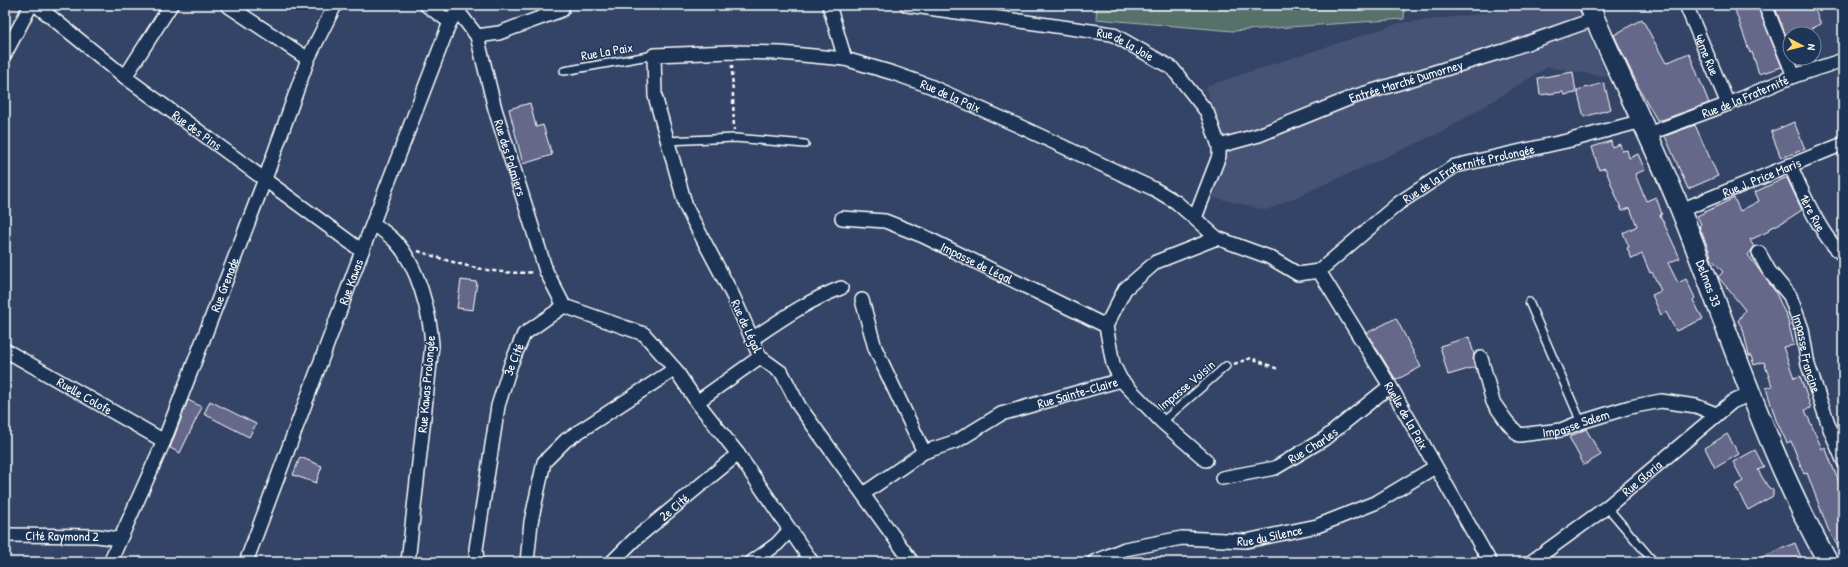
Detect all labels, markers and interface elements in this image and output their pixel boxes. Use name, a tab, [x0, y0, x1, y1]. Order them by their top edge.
street label: Rue de la Joie	[1096, 23, 1157, 65]
north arrow	[1782, 26, 1822, 66]
street label: 4ème Rue	[1690, 31, 1724, 78]
street label: Rue La Paix	[580, 38, 634, 64]
text: N	[1805, 43, 1819, 51]
street label: Entrée Marché Dumorney	[1346, 55, 1465, 107]
street label: Rue de la Fraternité	[1699, 70, 1791, 122]
street label: Rue de la Paix	[918, 74, 984, 117]
street label: Rue des Pins	[169, 106, 226, 154]
street label: Rue des Palmiers	[490, 117, 531, 198]
street label: Rue de la Fraternité Prolongée	[1399, 139, 1536, 207]
street label: Rue J. Price Maris	[1720, 153, 1803, 201]
street label: 1ère Rue	[1796, 191, 1830, 235]
street label: Impasse de Légal	[938, 237, 1017, 288]
street label: Rue Grenade	[206, 255, 243, 315]
street label: Rue Kawas	[334, 257, 367, 307]
street label: Delmas 33	[1692, 257, 1726, 309]
street label: Rue de Légal	[727, 296, 767, 356]
street label: Impasse Francine	[1788, 311, 1826, 395]
street label: Rue Kawas Prolongée	[413, 335, 439, 433]
street label: 3e Cité	[499, 340, 528, 378]
street label: Impasse Voisin	[1153, 356, 1219, 414]
street label: Rue Sainte-Claire	[1035, 372, 1120, 412]
street label: Ruelle Colofe	[54, 373, 116, 419]
street label: Ruelle de la Paix	[1380, 378, 1433, 453]
street label: Impasse Salem	[1541, 405, 1612, 441]
street label: Rue Charles	[1284, 423, 1341, 467]
street label: Rue Gloria	[1618, 456, 1666, 500]
street label: 2e Cité	[655, 489, 693, 525]
street label: Rue du Silence	[1237, 520, 1304, 550]
street label: Cité Raymond 2	[25, 526, 99, 545]

